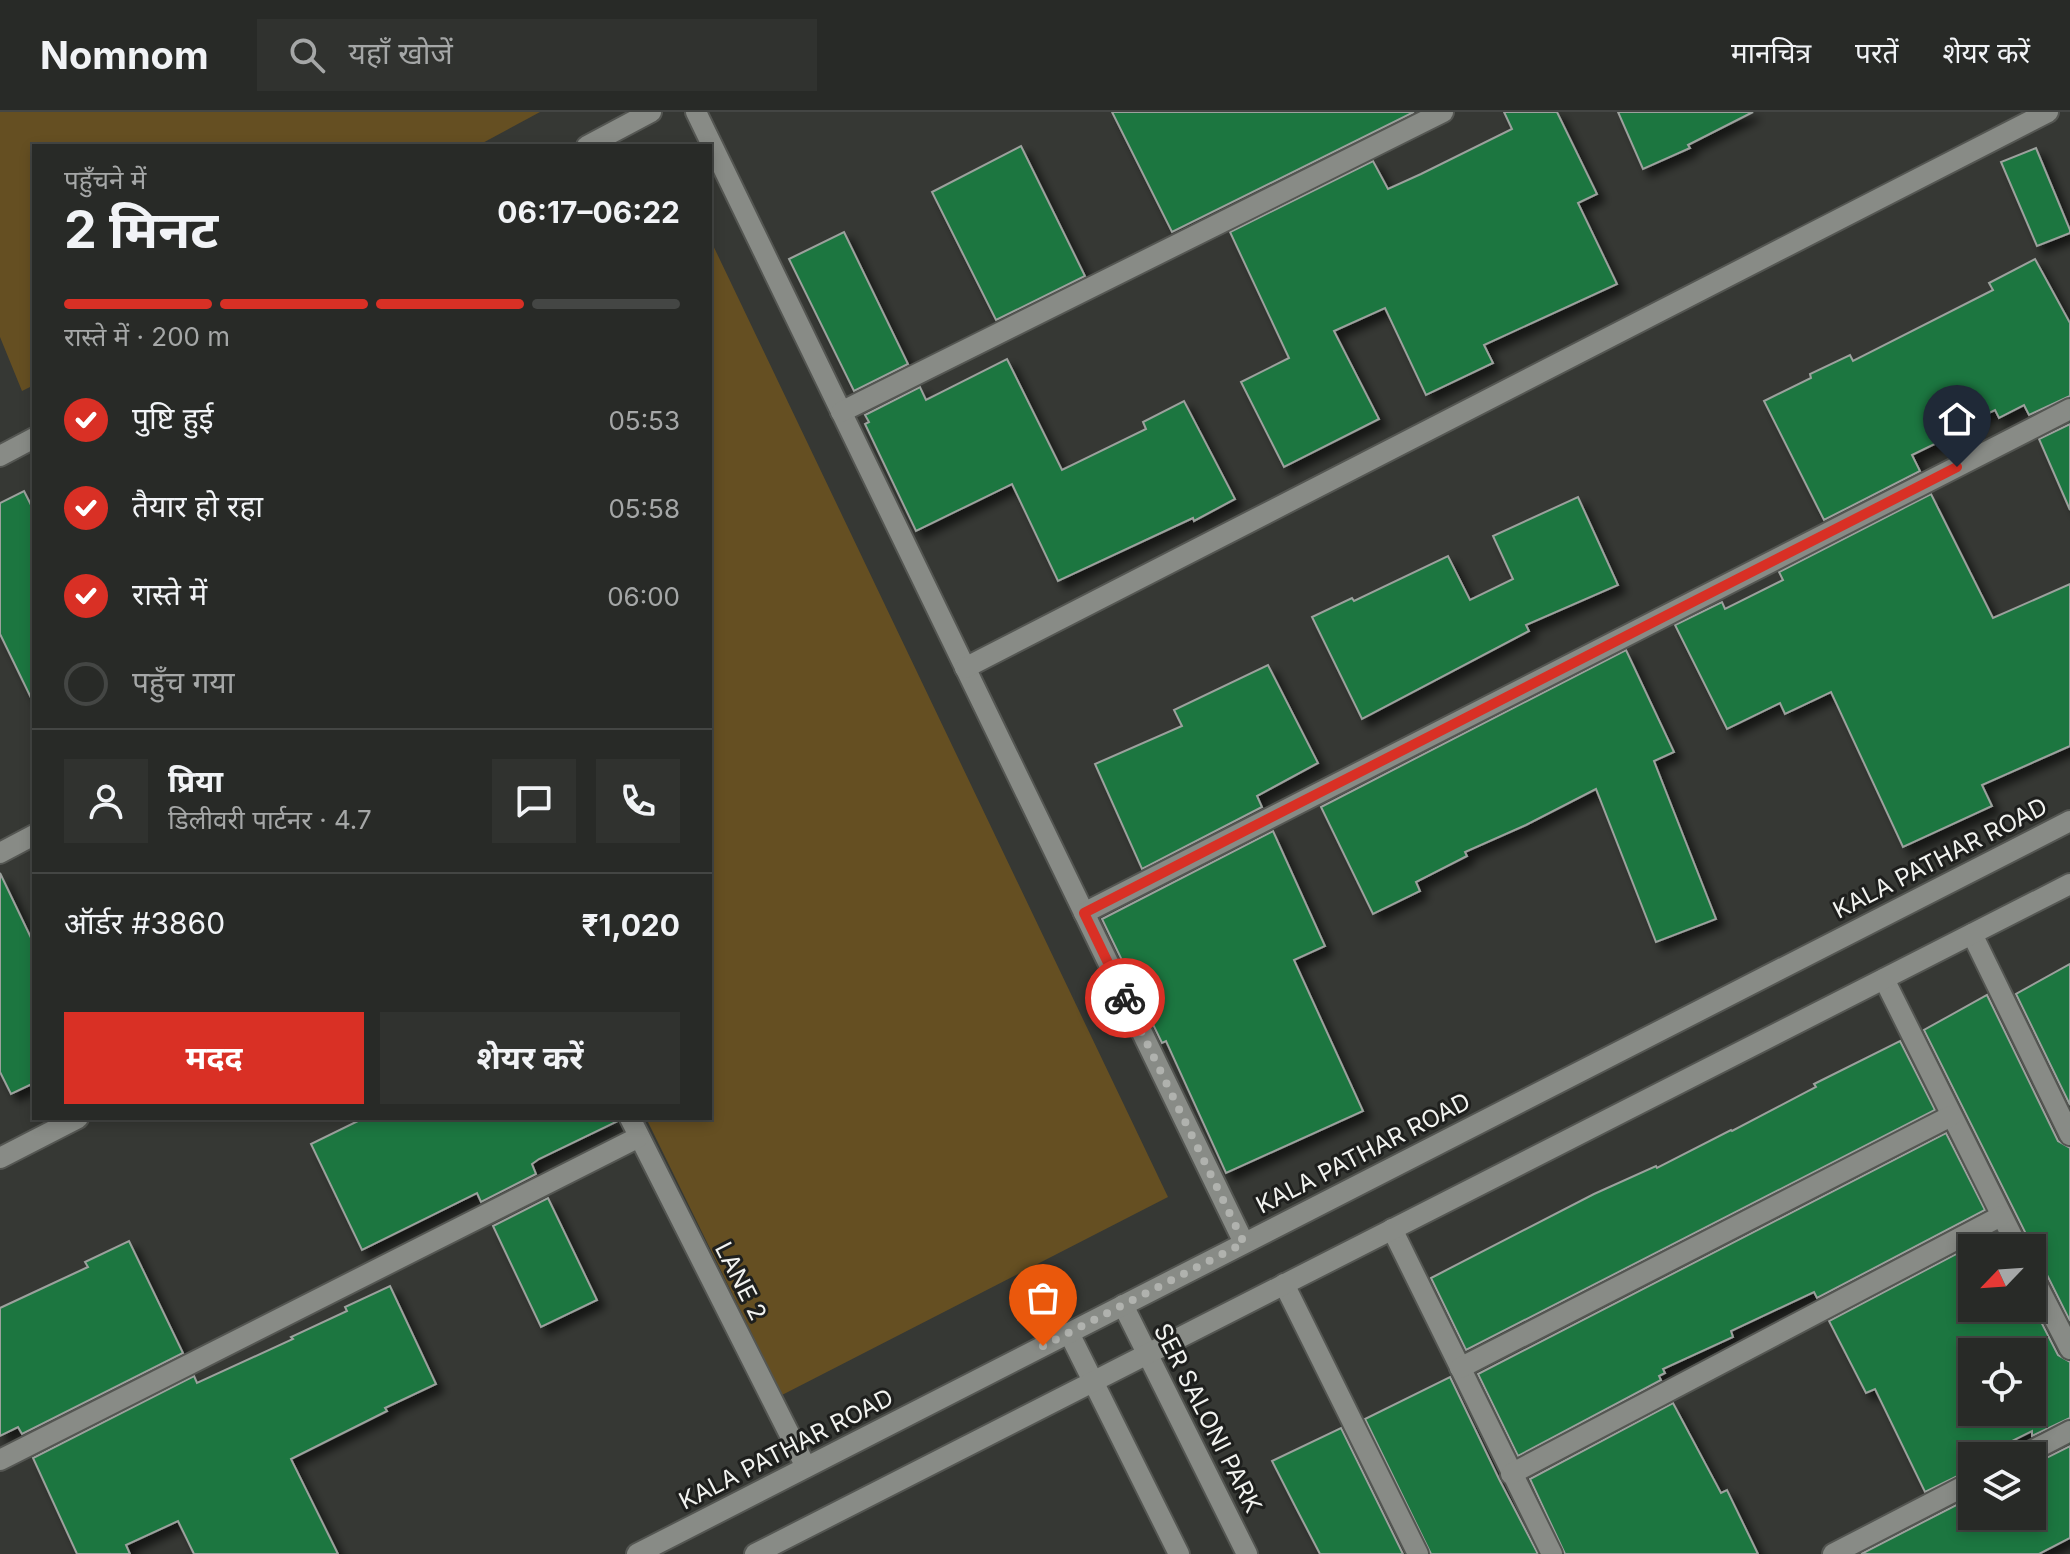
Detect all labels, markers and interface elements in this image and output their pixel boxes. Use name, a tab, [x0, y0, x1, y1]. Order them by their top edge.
search box	[257, 19, 817, 91]
text: Nomnom	[40, 32, 209, 78]
icon: search	[285, 33, 329, 77]
text: यहाँ खोजें	[349, 35, 453, 71]
text: मानचित्र	[1731, 36, 1811, 70]
text: परतें	[1855, 36, 1898, 70]
text: शेयर करें	[1942, 36, 2030, 70]
text: पहुँचने में	[64, 164, 146, 195]
text: 06:17–06:22	[497, 194, 680, 230]
text: 2 मिनट	[64, 198, 218, 261]
text: रास्ते में · 200 m	[64, 321, 230, 352]
pin	[1923, 385, 1991, 467]
icon: home	[1935, 397, 1979, 441]
icon: check	[64, 398, 108, 442]
text: पुष्टि हुई	[132, 400, 213, 436]
text: 05:53	[608, 405, 680, 436]
icon: check	[64, 486, 108, 530]
text: तैयार हो रहा	[132, 488, 263, 524]
text: 05:58	[608, 493, 680, 524]
icon: check	[64, 574, 108, 618]
text: रास्ते में	[132, 576, 207, 612]
text: 06:00	[607, 581, 680, 612]
text: पहुँच गया	[132, 664, 235, 700]
button: person	[64, 759, 148, 843]
button: chat	[492, 759, 576, 843]
button: phone	[596, 759, 680, 843]
text: प्रिया	[168, 763, 223, 799]
street label: KALA PATHAR ROAD	[1828, 791, 2052, 925]
text: डिलीवरी पार्टनर · 4.7	[168, 804, 372, 835]
text: ऑर्डर #3860	[64, 905, 225, 941]
text: ₹1,020	[581, 907, 680, 943]
courier	[1085, 958, 1165, 1038]
icon: bike	[1103, 976, 1147, 1020]
button: मदद	[64, 1012, 364, 1104]
button: शेयर करें	[380, 1012, 680, 1104]
street label: KALA PATHAR ROAD	[1251, 1086, 1475, 1220]
north arrow	[1958, 1234, 2046, 1322]
map controls	[1958, 1234, 2046, 1530]
street label: LANE 2	[709, 1237, 773, 1325]
pin	[1009, 1264, 1077, 1346]
icon: bag	[1021, 1276, 1065, 1320]
street label: SER SALONI PARK	[1148, 1319, 1268, 1517]
button: locate	[1958, 1338, 2046, 1426]
street label: KALA PATHAR ROAD	[674, 1382, 898, 1516]
button: layers	[1958, 1442, 2046, 1530]

